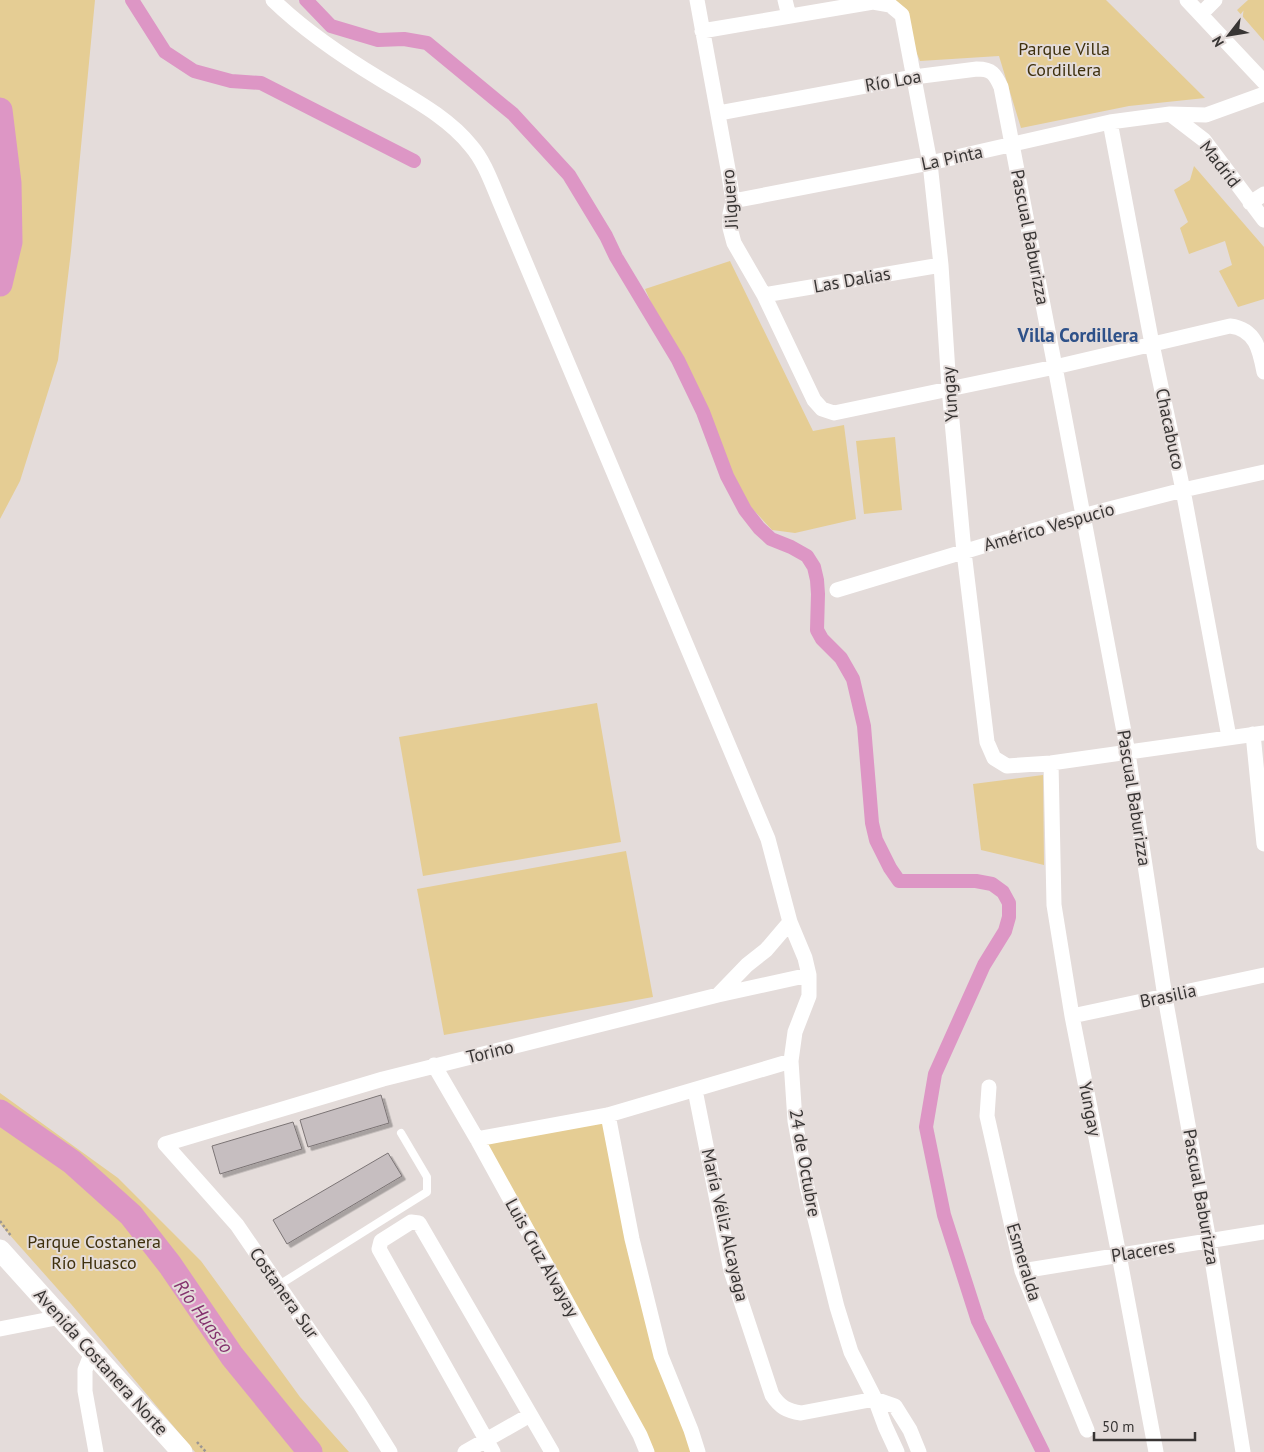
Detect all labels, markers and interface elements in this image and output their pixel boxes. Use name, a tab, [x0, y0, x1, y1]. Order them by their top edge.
north arrow	[1204, 10, 1254, 60]
text: N	[1208, 33, 1228, 50]
park label: Parque Villa Cordillera	[1018, 37, 1110, 81]
street label: Río Loa	[863, 64, 923, 97]
street label: Madrid	[1195, 136, 1246, 192]
street label: La Pinta	[919, 140, 985, 175]
street label: Pascual Baburizza	[1006, 167, 1055, 307]
street label: Jilguero	[716, 169, 743, 231]
street label: Las Dalias	[812, 261, 892, 298]
district label: Villa Cordillera	[1017, 323, 1138, 347]
street label: Yungay	[936, 365, 963, 422]
street label: Chacabuco	[1151, 386, 1190, 472]
street label: Américo Vespucio	[981, 497, 1117, 556]
street label: Pascual Baburizza	[1112, 728, 1157, 868]
street label: Brasilia	[1138, 978, 1198, 1013]
street label: Torino	[464, 1035, 516, 1068]
street label: Yungay	[1074, 1080, 1107, 1139]
street label: 24 de Octubre	[785, 1107, 826, 1219]
street label: Pascual Baburizza	[1178, 1127, 1225, 1267]
street label: María Véliz Alcayaga	[697, 1146, 754, 1304]
street label: Luis Cruz Alvayay	[500, 1194, 585, 1322]
street label: Esmeralda	[1002, 1220, 1047, 1303]
park label: Parque Costanera Río Huasco	[27, 1230, 161, 1274]
street label: Placeres	[1110, 1234, 1176, 1267]
street label: Costanera Sur	[245, 1243, 324, 1343]
water label: Río Huasco	[169, 1274, 239, 1358]
street label: Avenida Costanera Norte	[29, 1283, 173, 1440]
scale bar	[1094, 1410, 1195, 1442]
text: 50 m	[1102, 1417, 1135, 1436]

